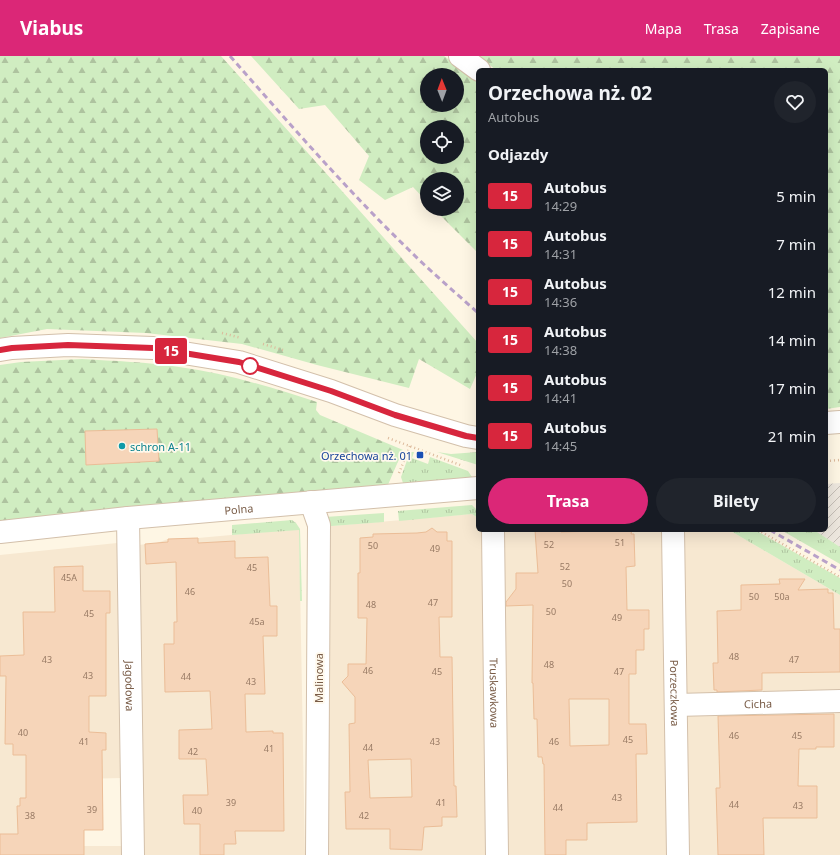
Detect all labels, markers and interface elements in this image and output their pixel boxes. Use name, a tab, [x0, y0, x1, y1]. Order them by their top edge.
text: Viabus	[20, 15, 83, 41]
text: Mapa	[645, 19, 682, 38]
text: Trasa	[704, 19, 739, 38]
text: Zapisane	[761, 19, 820, 38]
north arrow	[420, 68, 464, 112]
map controls	[420, 68, 464, 216]
text: Orzechowa nż. 02	[488, 80, 652, 106]
button: heart	[774, 81, 816, 123]
text: Autobus	[488, 108, 539, 126]
button: locate	[420, 120, 464, 164]
text: Odjazdy	[488, 144, 548, 164]
button: layers	[420, 172, 464, 216]
text: Autobus	[544, 177, 607, 197]
text: 15	[502, 186, 518, 205]
text: 5 min	[776, 186, 816, 206]
text: 14:29	[544, 197, 577, 215]
text: Autobus	[544, 225, 607, 245]
text: 15	[502, 234, 518, 253]
text: 7 min	[776, 234, 816, 254]
text: 14:31	[544, 245, 577, 263]
text: Autobus	[544, 273, 607, 293]
text: 15	[502, 282, 518, 301]
text: 12 min	[768, 282, 816, 302]
text: 14:36	[544, 293, 577, 311]
text: Autobus	[544, 321, 607, 341]
text: 15	[502, 330, 518, 349]
text: 14 min	[768, 330, 816, 350]
line badge: 15	[153, 338, 189, 364]
text: 15	[163, 341, 179, 360]
text: 14:38	[544, 341, 577, 359]
unlabelled marker	[241, 357, 259, 375]
text: Autobus	[544, 369, 607, 389]
text: 15	[502, 378, 518, 397]
text: 17 min	[768, 378, 816, 398]
text: 14:41	[544, 389, 577, 407]
text: Autobus	[544, 417, 607, 437]
text: 15	[502, 426, 518, 445]
text: 21 min	[768, 426, 816, 446]
text: 14:45	[544, 437, 577, 455]
place label: schron A-11	[130, 439, 191, 454]
marker: schron A-11	[117, 441, 127, 451]
place label: Orzechowa nż. 01	[321, 448, 412, 463]
marker: Orzechowa nż. 01	[415, 450, 425, 460]
button: Trasa	[488, 478, 648, 524]
button: Bilety	[656, 478, 816, 524]
street label: Polna	[224, 500, 254, 517]
house number: 51	[615, 536, 625, 549]
house number: 52	[544, 538, 554, 551]
house number: 50	[368, 539, 378, 552]
house number: 49	[430, 542, 440, 555]
house number: 52	[560, 560, 570, 573]
house number: 45	[247, 561, 257, 574]
house number: 45A	[61, 571, 77, 584]
house number: 50	[562, 577, 572, 590]
house number: 46	[185, 585, 195, 598]
house number: 50	[749, 590, 759, 603]
house number: 50a	[774, 590, 790, 603]
house number: 47	[428, 596, 438, 609]
house number: 48	[366, 598, 376, 611]
house number: 50	[546, 605, 556, 618]
house number: 45	[84, 607, 94, 620]
house number: 49	[612, 611, 622, 624]
house number: 45a	[249, 615, 265, 628]
house number: 48	[729, 650, 739, 663]
house number: 43	[42, 653, 52, 666]
street label: Malinowa	[311, 653, 326, 703]
house number: 47	[789, 653, 799, 666]
street label: Truskawkowa	[487, 658, 503, 728]
house number: 48	[544, 658, 554, 671]
street label: Porzeczkowa	[667, 659, 684, 727]
street label: Jagodowa	[123, 660, 138, 711]
house number: 46	[363, 664, 373, 677]
house number: 45	[432, 665, 442, 678]
house number: 47	[614, 665, 624, 678]
house number: 43	[83, 669, 93, 682]
house number: 44	[181, 670, 191, 683]
house number: 43	[246, 675, 256, 688]
street label: Cicha	[744, 695, 772, 711]
house number: 40	[18, 726, 28, 739]
house number: 46	[729, 729, 739, 742]
house number: 45	[792, 729, 802, 742]
house number: 45	[623, 733, 633, 746]
house number: 41	[79, 735, 89, 748]
house number: 43	[430, 735, 440, 748]
house number: 46	[549, 735, 559, 748]
house number: 44	[363, 741, 373, 754]
house number: 41	[264, 742, 274, 755]
house number: 42	[188, 745, 198, 758]
house number: 43	[612, 791, 622, 804]
house number: 39	[226, 796, 236, 809]
house number: 41	[436, 796, 446, 809]
house number: 44	[729, 798, 739, 811]
house number: 43	[793, 799, 803, 812]
house number: 44	[553, 801, 563, 814]
house number: 39	[87, 803, 97, 816]
house number: 40	[192, 804, 202, 817]
house number: 38	[25, 809, 35, 822]
house number: 42	[359, 809, 369, 822]

